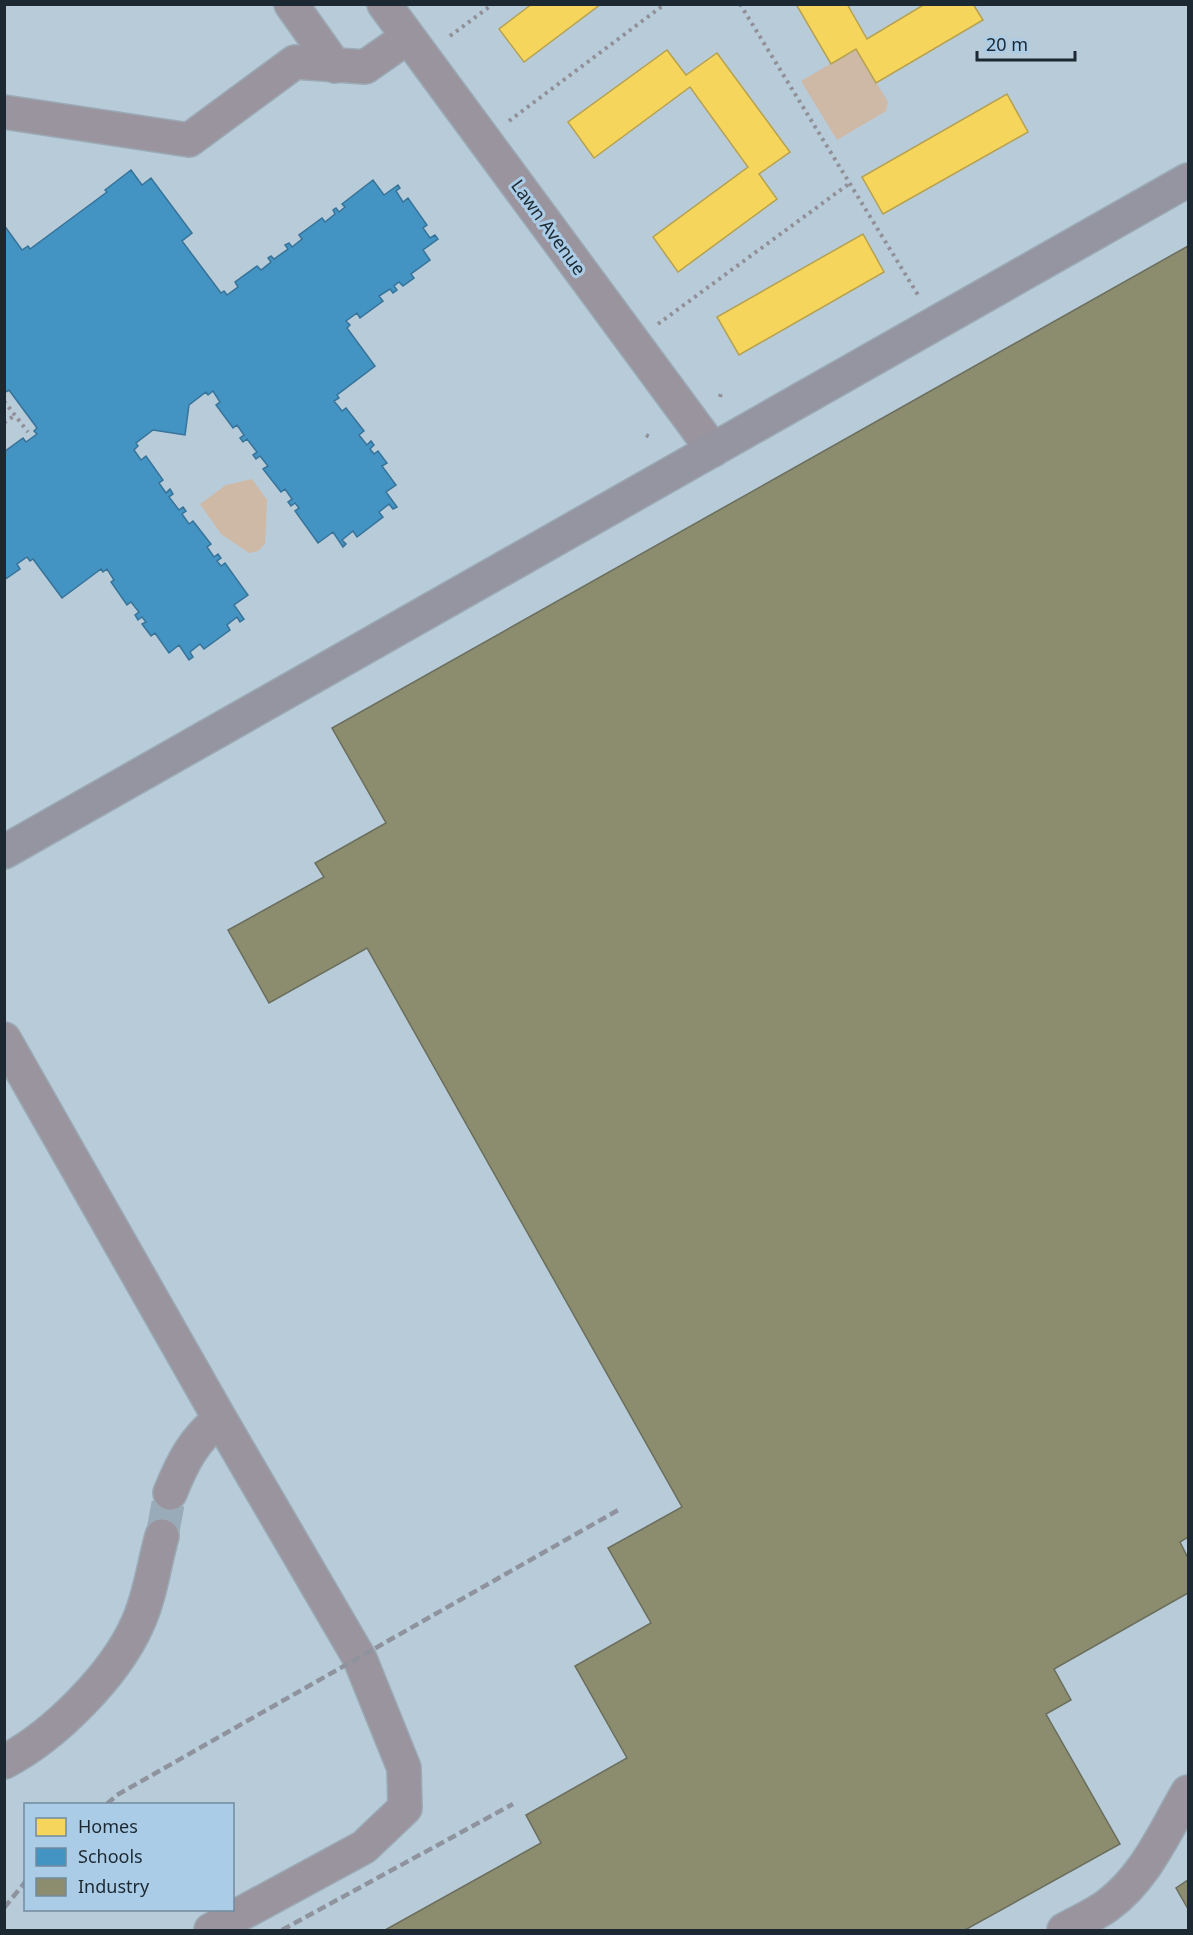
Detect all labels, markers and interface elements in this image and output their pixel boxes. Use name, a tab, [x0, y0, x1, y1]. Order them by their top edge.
scale bar	[977, 24, 1074, 62]
text: 20 m	[986, 32, 1028, 56]
street label: Lawn Avenue	[506, 174, 592, 280]
legend	[24, 1803, 234, 1911]
text: Homes	[78, 1814, 138, 1838]
text: Schools	[78, 1844, 143, 1868]
text: Industry	[78, 1874, 150, 1898]

